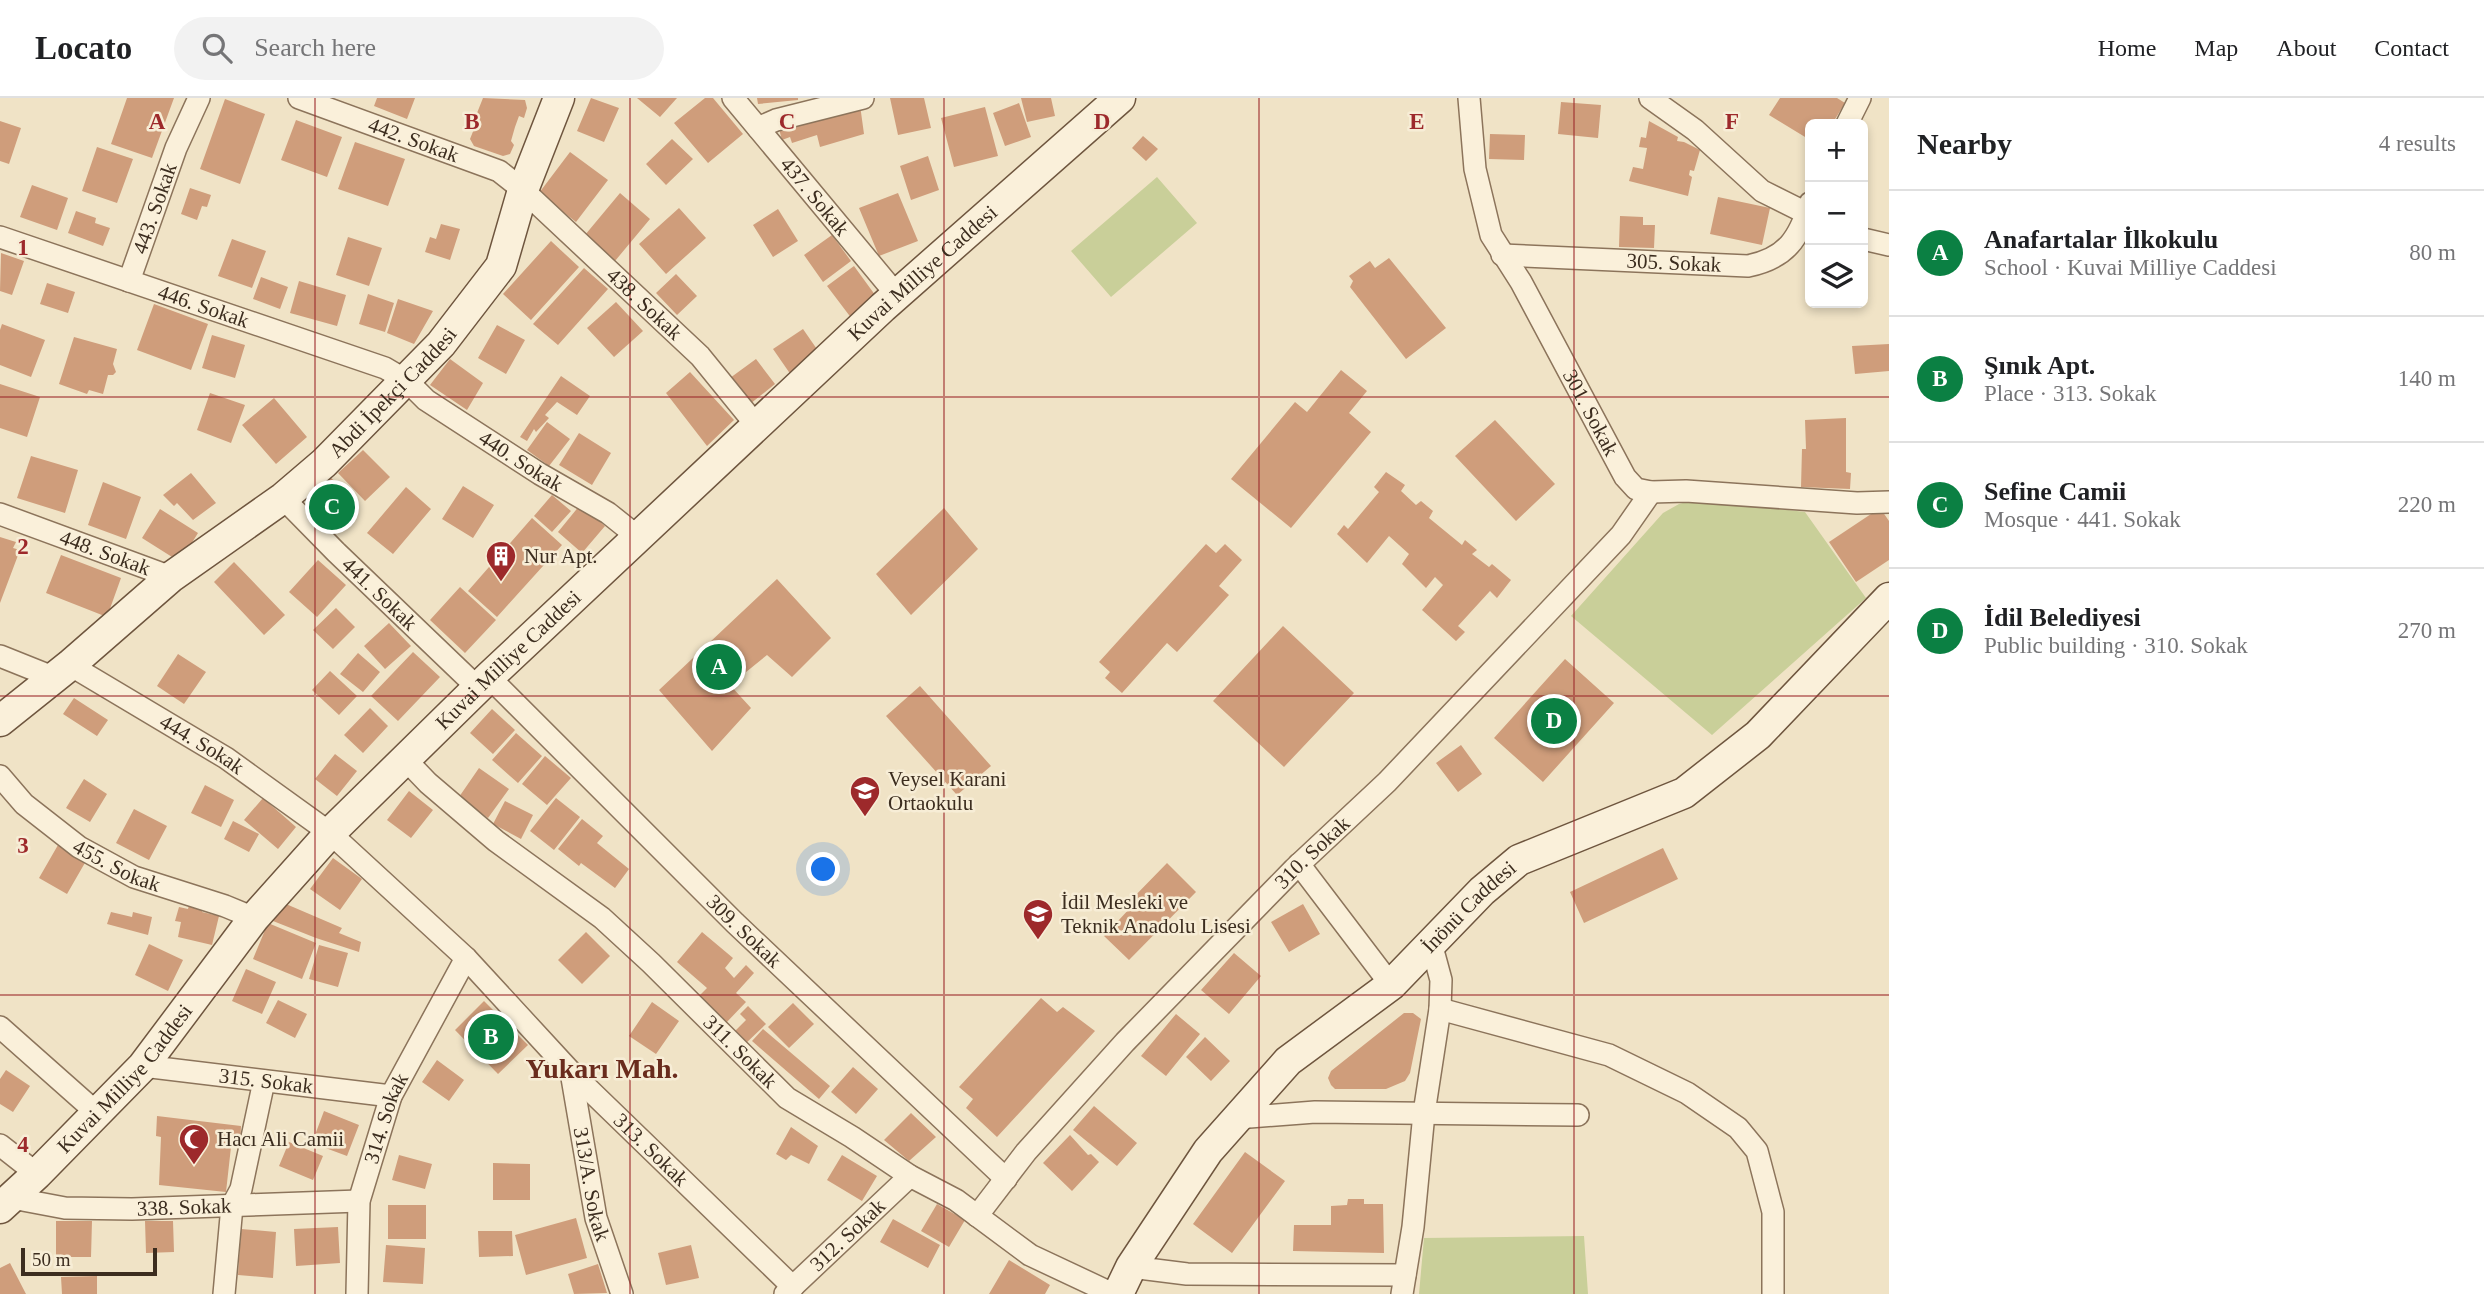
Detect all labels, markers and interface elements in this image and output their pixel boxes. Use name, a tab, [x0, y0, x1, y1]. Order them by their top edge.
search box	[174, 17, 664, 80]
icon: search	[198, 29, 236, 67]
text: Locato	[35, 30, 132, 66]
text: Search here	[254, 33, 376, 62]
text: Home	[2098, 35, 2156, 61]
text: Map	[2194, 35, 2238, 61]
text: About	[2276, 35, 2336, 61]
text: Contact	[2374, 35, 2449, 61]
text: A	[149, 109, 166, 134]
text: B	[464, 109, 480, 134]
text: C	[779, 109, 795, 134]
text: D	[1094, 109, 1110, 134]
text: E	[1409, 109, 1425, 134]
text: F	[1725, 109, 1739, 134]
street label: 442. Sokak	[365, 112, 463, 167]
map controls	[1805, 119, 1868, 308]
button: +	[1805, 119, 1868, 182]
text: Nearby	[1917, 127, 2012, 160]
text: 4 results	[2379, 131, 2456, 156]
street label: 437. Sokak	[775, 152, 855, 241]
street label: 443. Sokak	[128, 159, 182, 257]
button: −	[1805, 182, 1868, 245]
street label: Kuvai Milliye Caddesi	[843, 200, 1002, 346]
text: Anafartalar İlkokulu	[1984, 225, 2218, 254]
text: 1	[17, 235, 29, 260]
text: A	[1932, 240, 1948, 265]
text: 80 m	[2409, 240, 2456, 265]
button: layers	[1805, 245, 1868, 308]
street label: 305. Sokak	[1626, 249, 1722, 277]
text: School · Kuvai Milliye Caddesi	[1984, 255, 2277, 280]
street label: 438. Sokak	[602, 263, 687, 345]
street label: 446. Sokak	[155, 280, 253, 333]
street label: Abdi İpekçi Caddesi	[324, 322, 462, 463]
text: Şınık Apt.	[1984, 351, 2095, 380]
street label: 301. Sokak	[1558, 365, 1624, 460]
text: B	[1932, 366, 1948, 391]
text: 140 m	[2398, 366, 2456, 391]
text: Place · 313. Sokak	[1984, 381, 2156, 406]
street label: 440. Sokak	[475, 426, 567, 497]
text: Sefine Camii	[1984, 477, 2126, 506]
pin: C	[309, 481, 355, 533]
text: C	[1932, 492, 1948, 517]
text: 220 m	[2398, 492, 2456, 517]
text: Mosque · 441. Sokak	[1984, 507, 2181, 532]
street label: 448. Sokak	[57, 525, 154, 580]
text: 2	[17, 534, 29, 559]
building icon: Nur Apt.	[484, 539, 518, 583]
place label: Nur Apt.	[524, 544, 598, 568]
street label: 441. Sokak	[337, 552, 422, 635]
street label: Kuvai Milliye Caddesi	[431, 585, 586, 735]
text: İdil Belediyesi	[1984, 603, 2141, 632]
text: D	[1932, 618, 1948, 643]
text: 270 m	[2398, 618, 2456, 643]
text: Public building · 310. Sokak	[1984, 633, 2248, 658]
pin: A	[696, 641, 742, 693]
pin: D	[1531, 695, 1577, 747]
street label: 444. Sokak	[156, 709, 249, 780]
place label: Veysel Karani Ortaokulu	[888, 767, 1007, 815]
school or university icon: Veysel Karani Ortaokulu	[848, 774, 882, 818]
street label: 310. Sokak	[1270, 811, 1355, 894]
text: 3	[17, 833, 29, 858]
street label: 455. Sokak	[69, 834, 164, 897]
your location	[806, 852, 840, 886]
street label: İnönü Caddesi	[1417, 856, 1521, 958]
street label: 309. Sokak	[702, 890, 787, 973]
place label: İdil Mesleki ve Teknik Anadolu Lisesi	[1061, 890, 1251, 938]
school or university icon: İdil Mesleki ve Teknik Anadolu Lisesi	[1021, 897, 1055, 941]
street label: Kuvai Milliye Caddesi	[52, 999, 197, 1158]
street label: 311. Sokak	[699, 1010, 782, 1094]
pin: B	[468, 1011, 514, 1063]
district label: Yukarı Mah.	[525, 1053, 679, 1084]
street label: 315. Sokak	[218, 1063, 315, 1099]
street label: 314. Sokak	[359, 1068, 413, 1167]
street label: 313. Sokak	[609, 1108, 694, 1191]
mosque icon: Hacı Ali Camii	[177, 1122, 211, 1166]
street label: 313/A. Sokak	[569, 1125, 615, 1245]
place label: Hacı Ali Camii	[217, 1127, 344, 1151]
text: 4	[17, 1132, 29, 1157]
street label: 338. Sokak	[136, 1193, 232, 1221]
street label: 312. Sokak	[805, 1193, 891, 1276]
scale bar	[21, 1245, 158, 1277]
text: 50 m	[32, 1249, 71, 1270]

